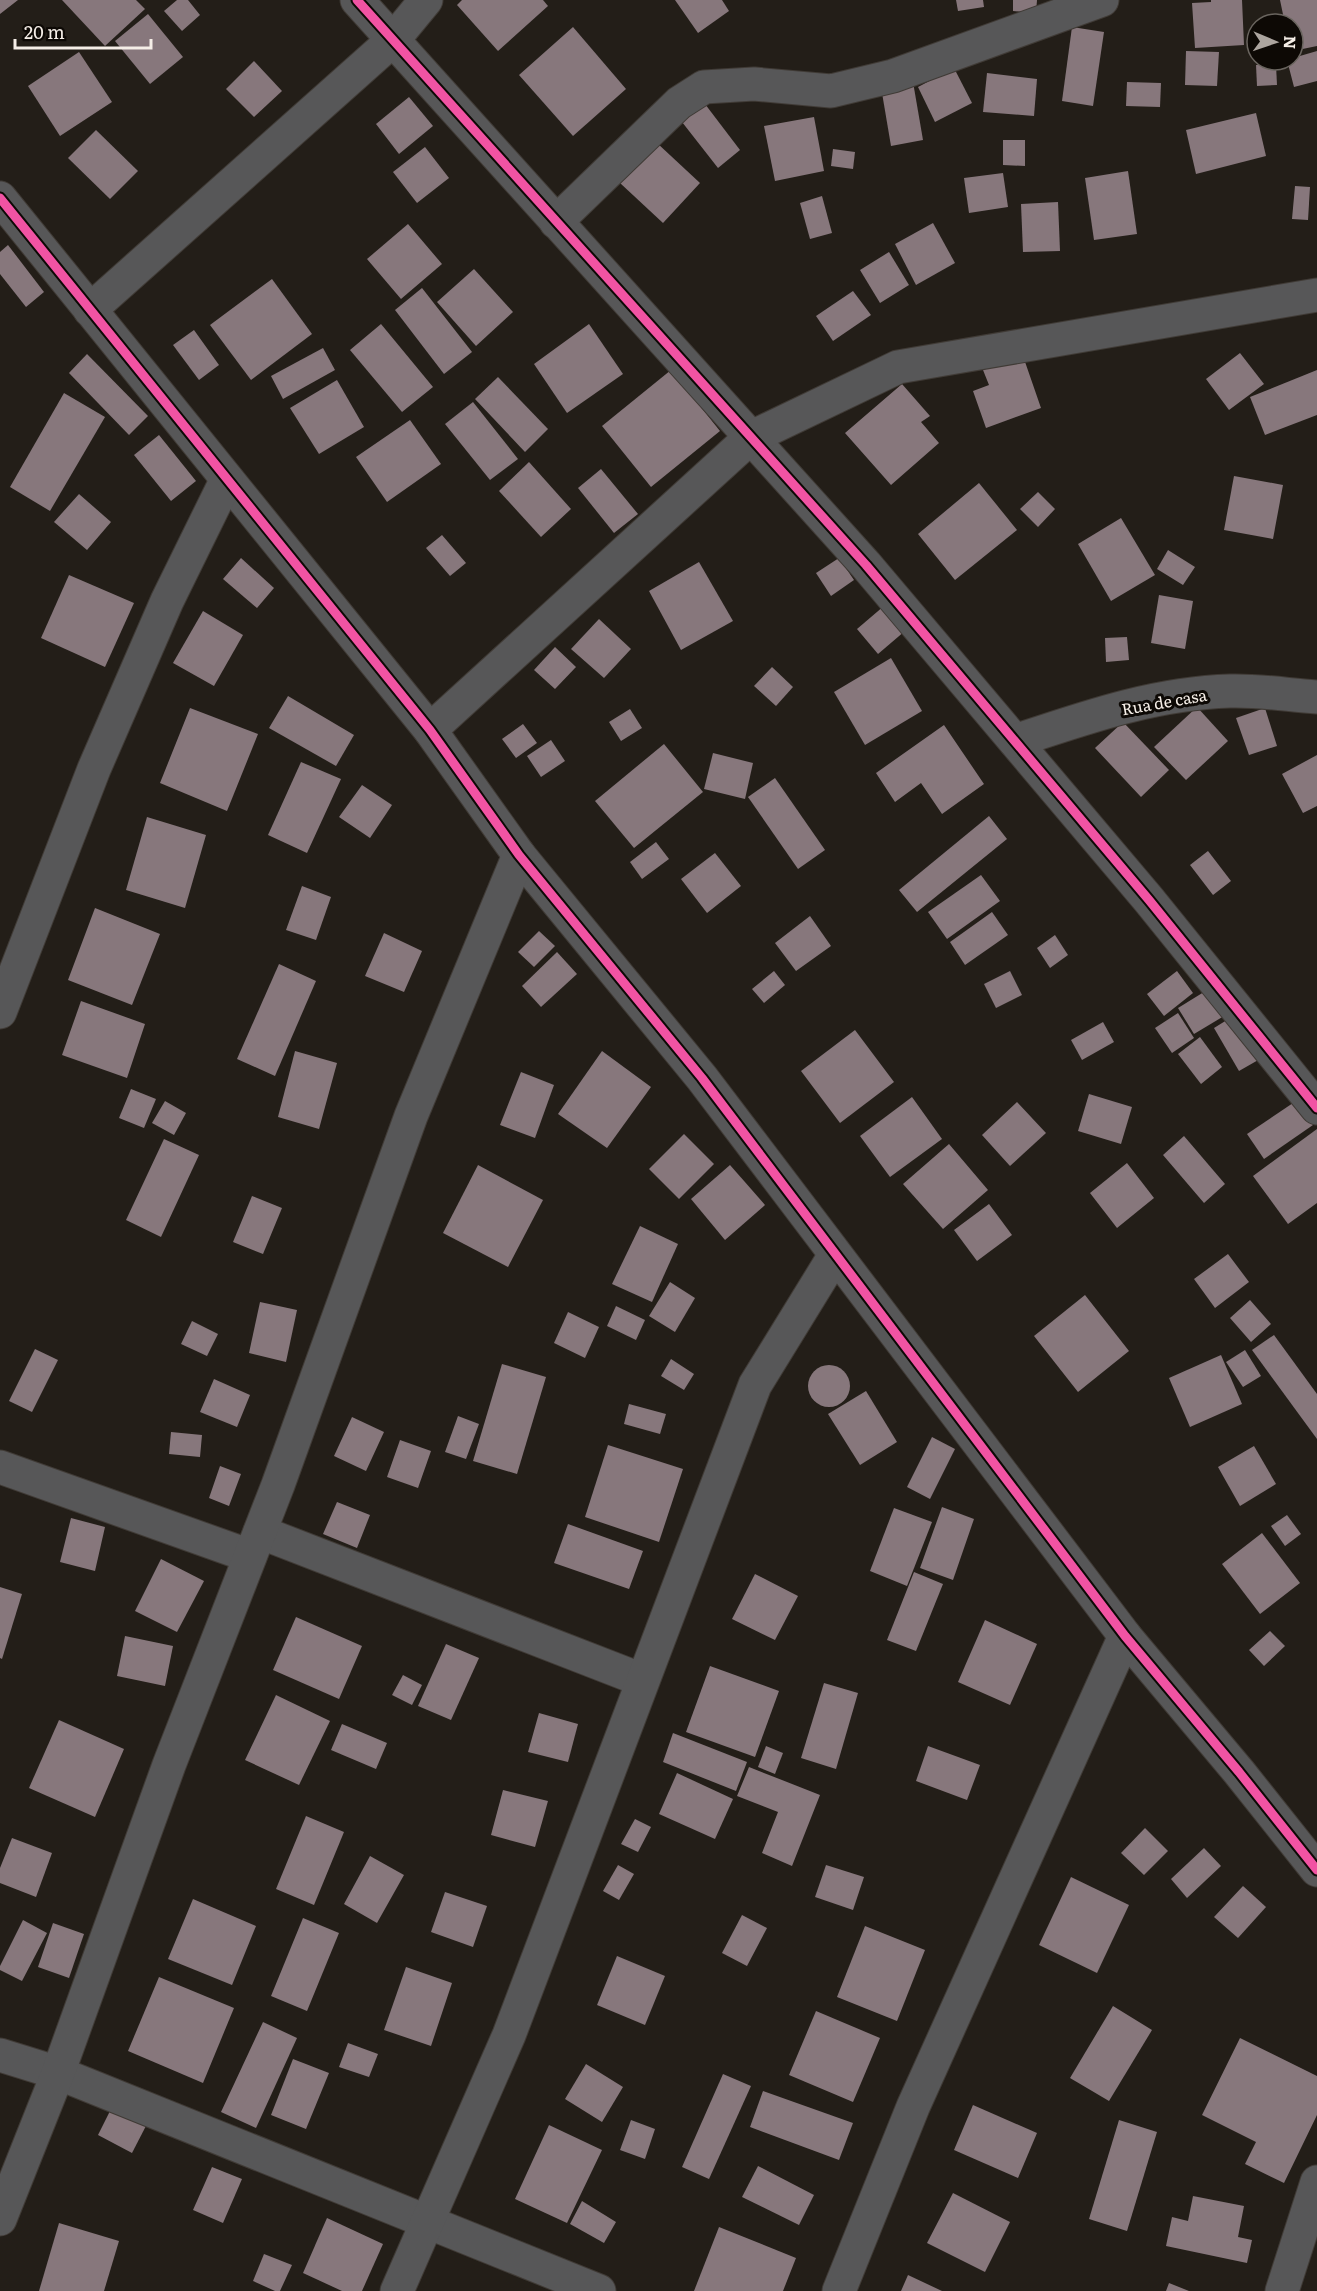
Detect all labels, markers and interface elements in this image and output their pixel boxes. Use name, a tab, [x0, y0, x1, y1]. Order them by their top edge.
scale bar	[15, 12, 152, 50]
north arrow	[1245, 12, 1305, 72]
text: 20 m	[24, 18, 65, 45]
text: N	[1279, 35, 1303, 50]
street label: Rua de casa	[1119, 682, 1209, 720]

